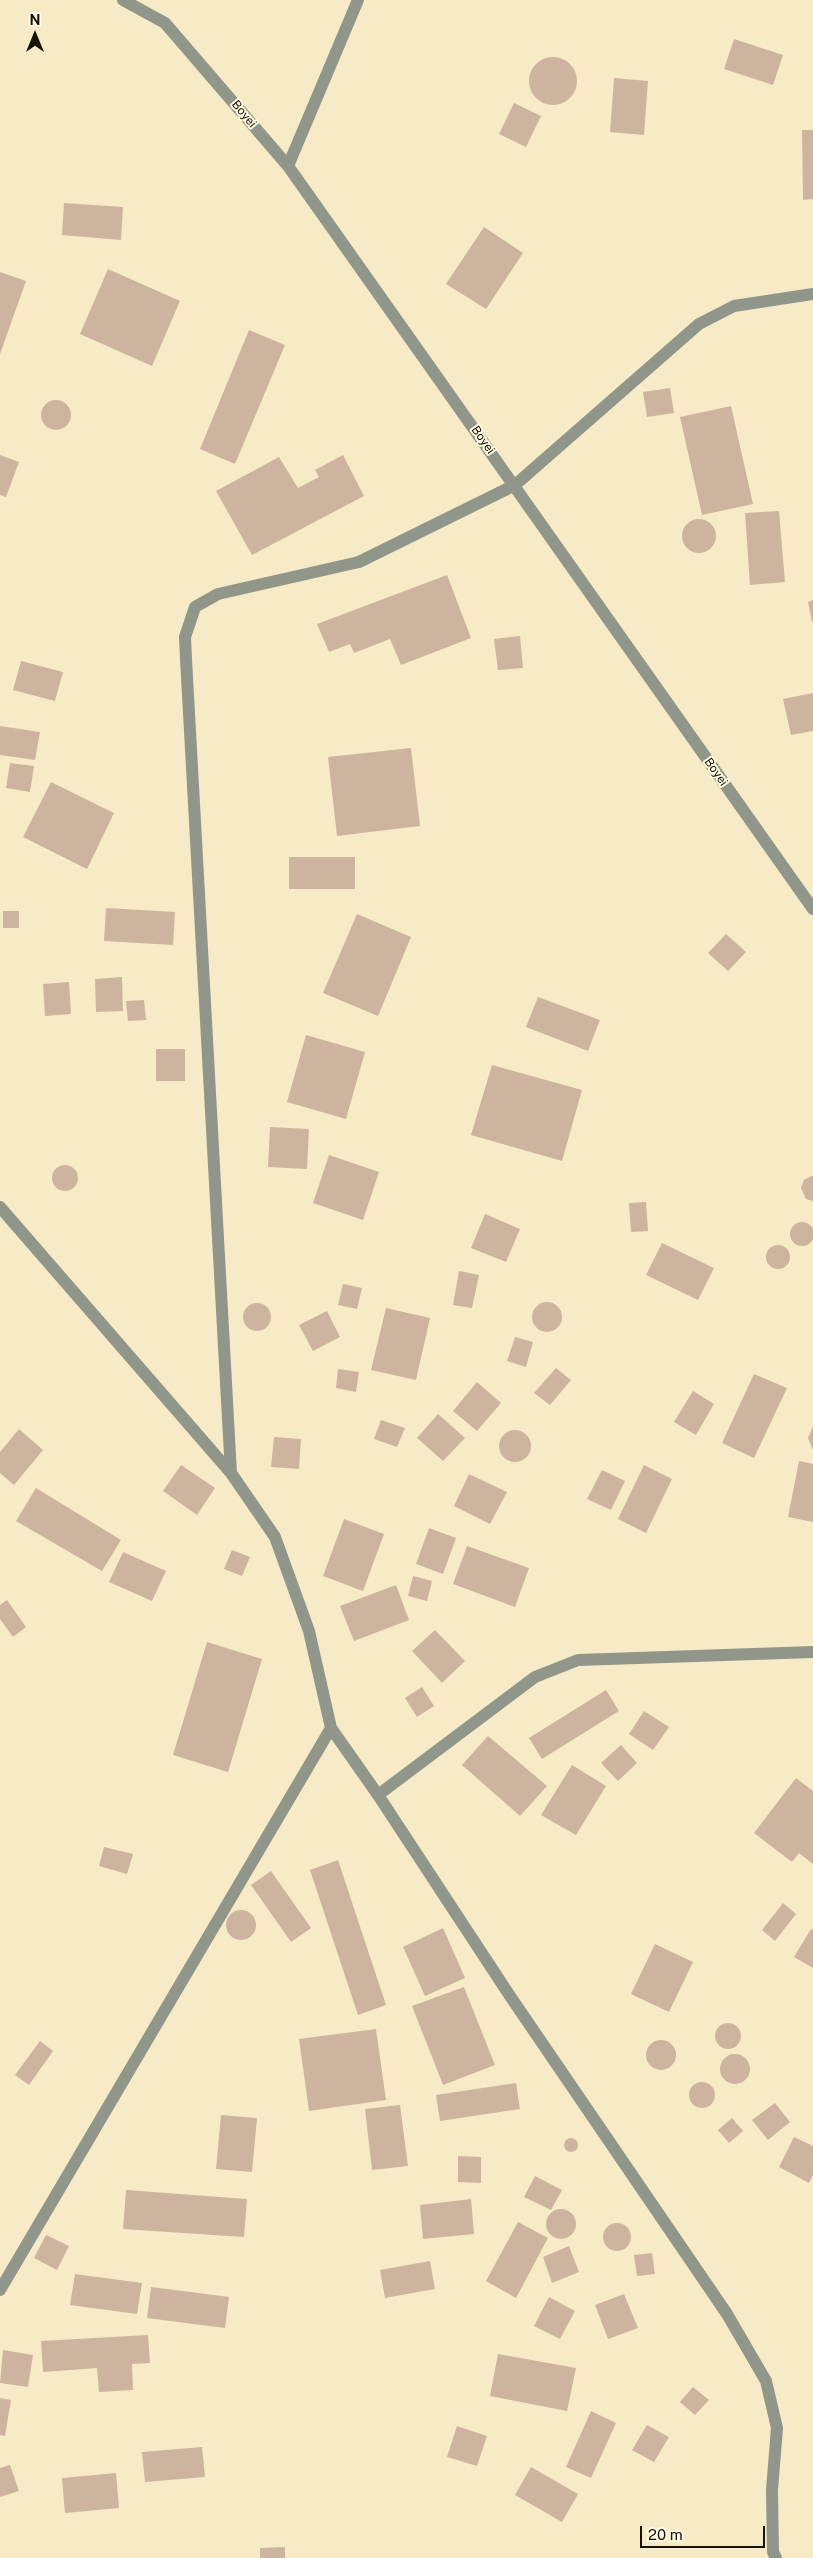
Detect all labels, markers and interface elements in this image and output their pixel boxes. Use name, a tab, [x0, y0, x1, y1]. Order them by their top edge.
north arrow	[10, 10, 60, 60]
text: N	[30, 12, 40, 28]
street label: Boyei	[229, 98, 259, 130]
street label: Boyei	[468, 423, 498, 457]
street label: Boyei	[701, 755, 731, 789]
scale bar	[643, 2516, 768, 2548]
text: 20 m	[648, 2526, 683, 2543]

